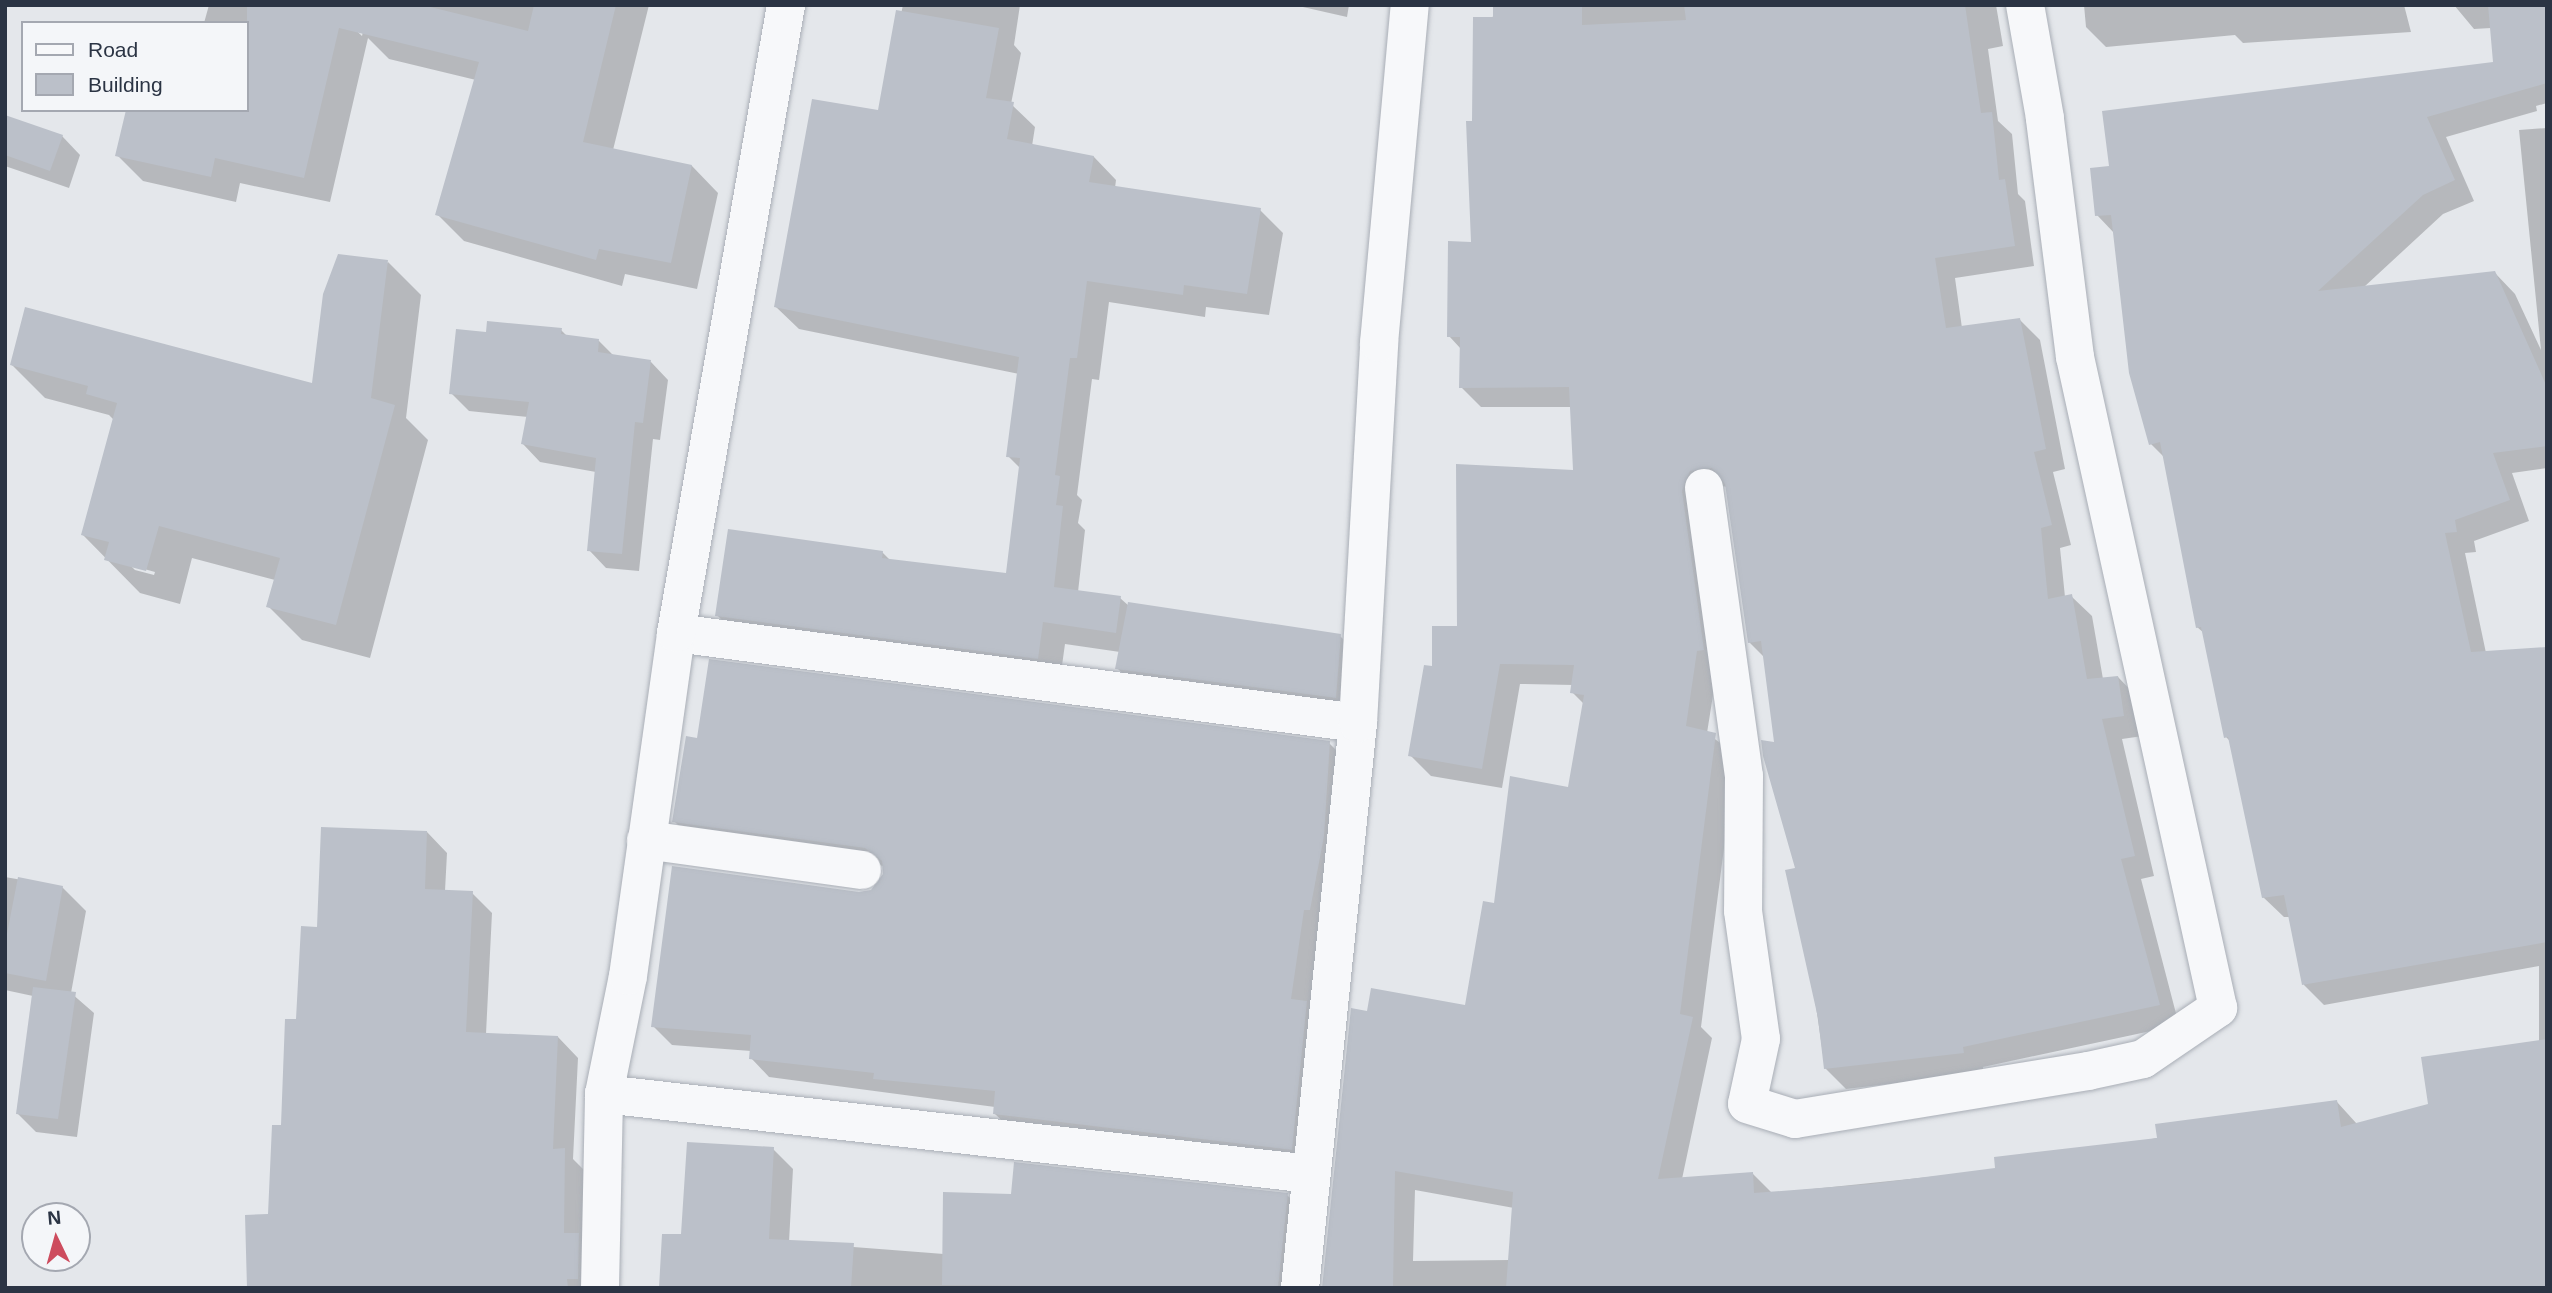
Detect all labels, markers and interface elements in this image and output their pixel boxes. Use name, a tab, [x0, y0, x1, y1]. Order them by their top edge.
legend	[21, 21, 248, 112]
text: Road	[88, 38, 138, 61]
text: Building	[88, 73, 163, 96]
north arrow	[21, 1202, 91, 1272]
text: N	[47, 1207, 62, 1229]

